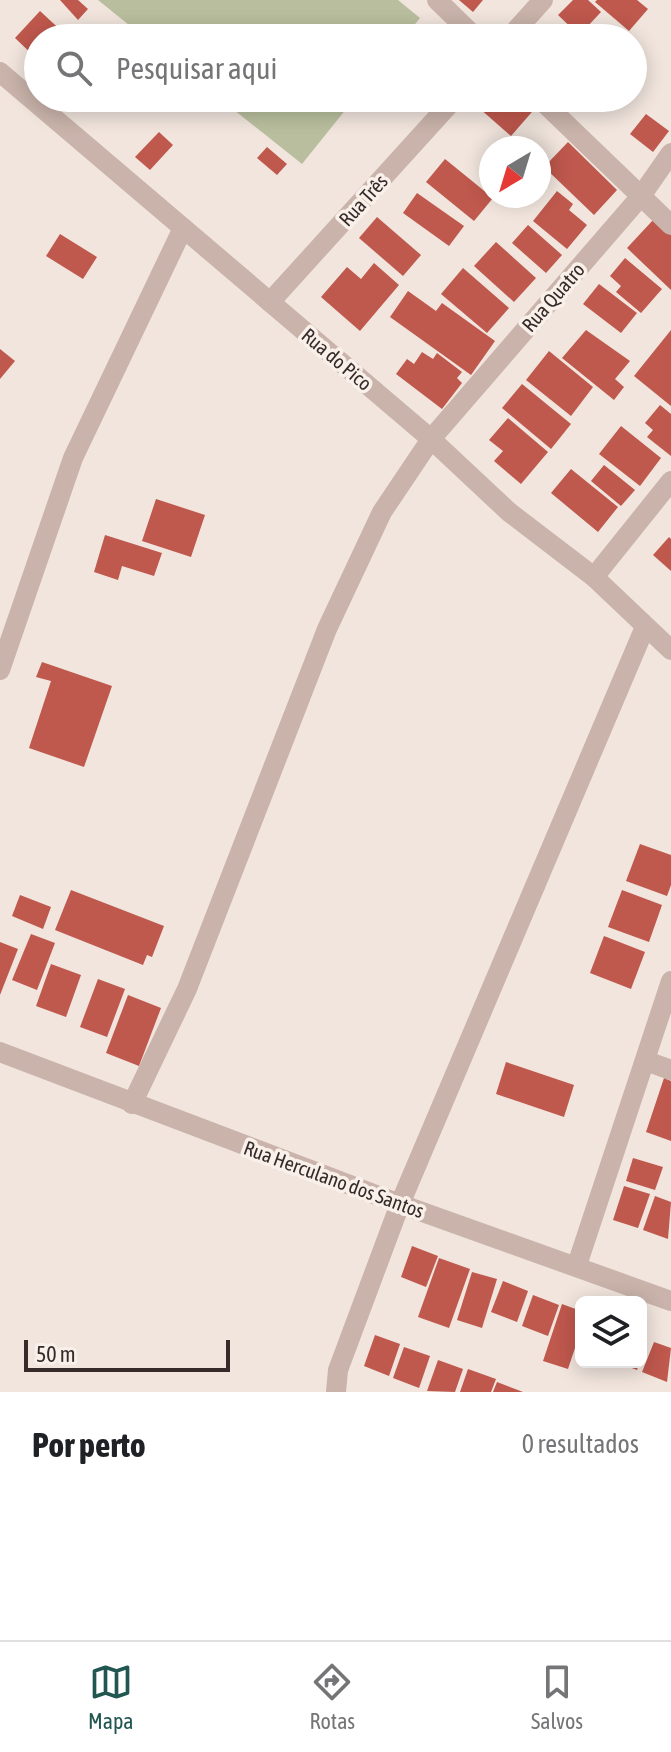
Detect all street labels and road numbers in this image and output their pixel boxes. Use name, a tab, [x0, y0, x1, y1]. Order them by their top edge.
street label: Rua Três	[334, 170, 392, 230]
street label: Rua Quatro	[517, 258, 589, 336]
street label: Rua do Pico	[297, 323, 377, 395]
street label: Rua Herculano dos Santos	[241, 1136, 427, 1222]

